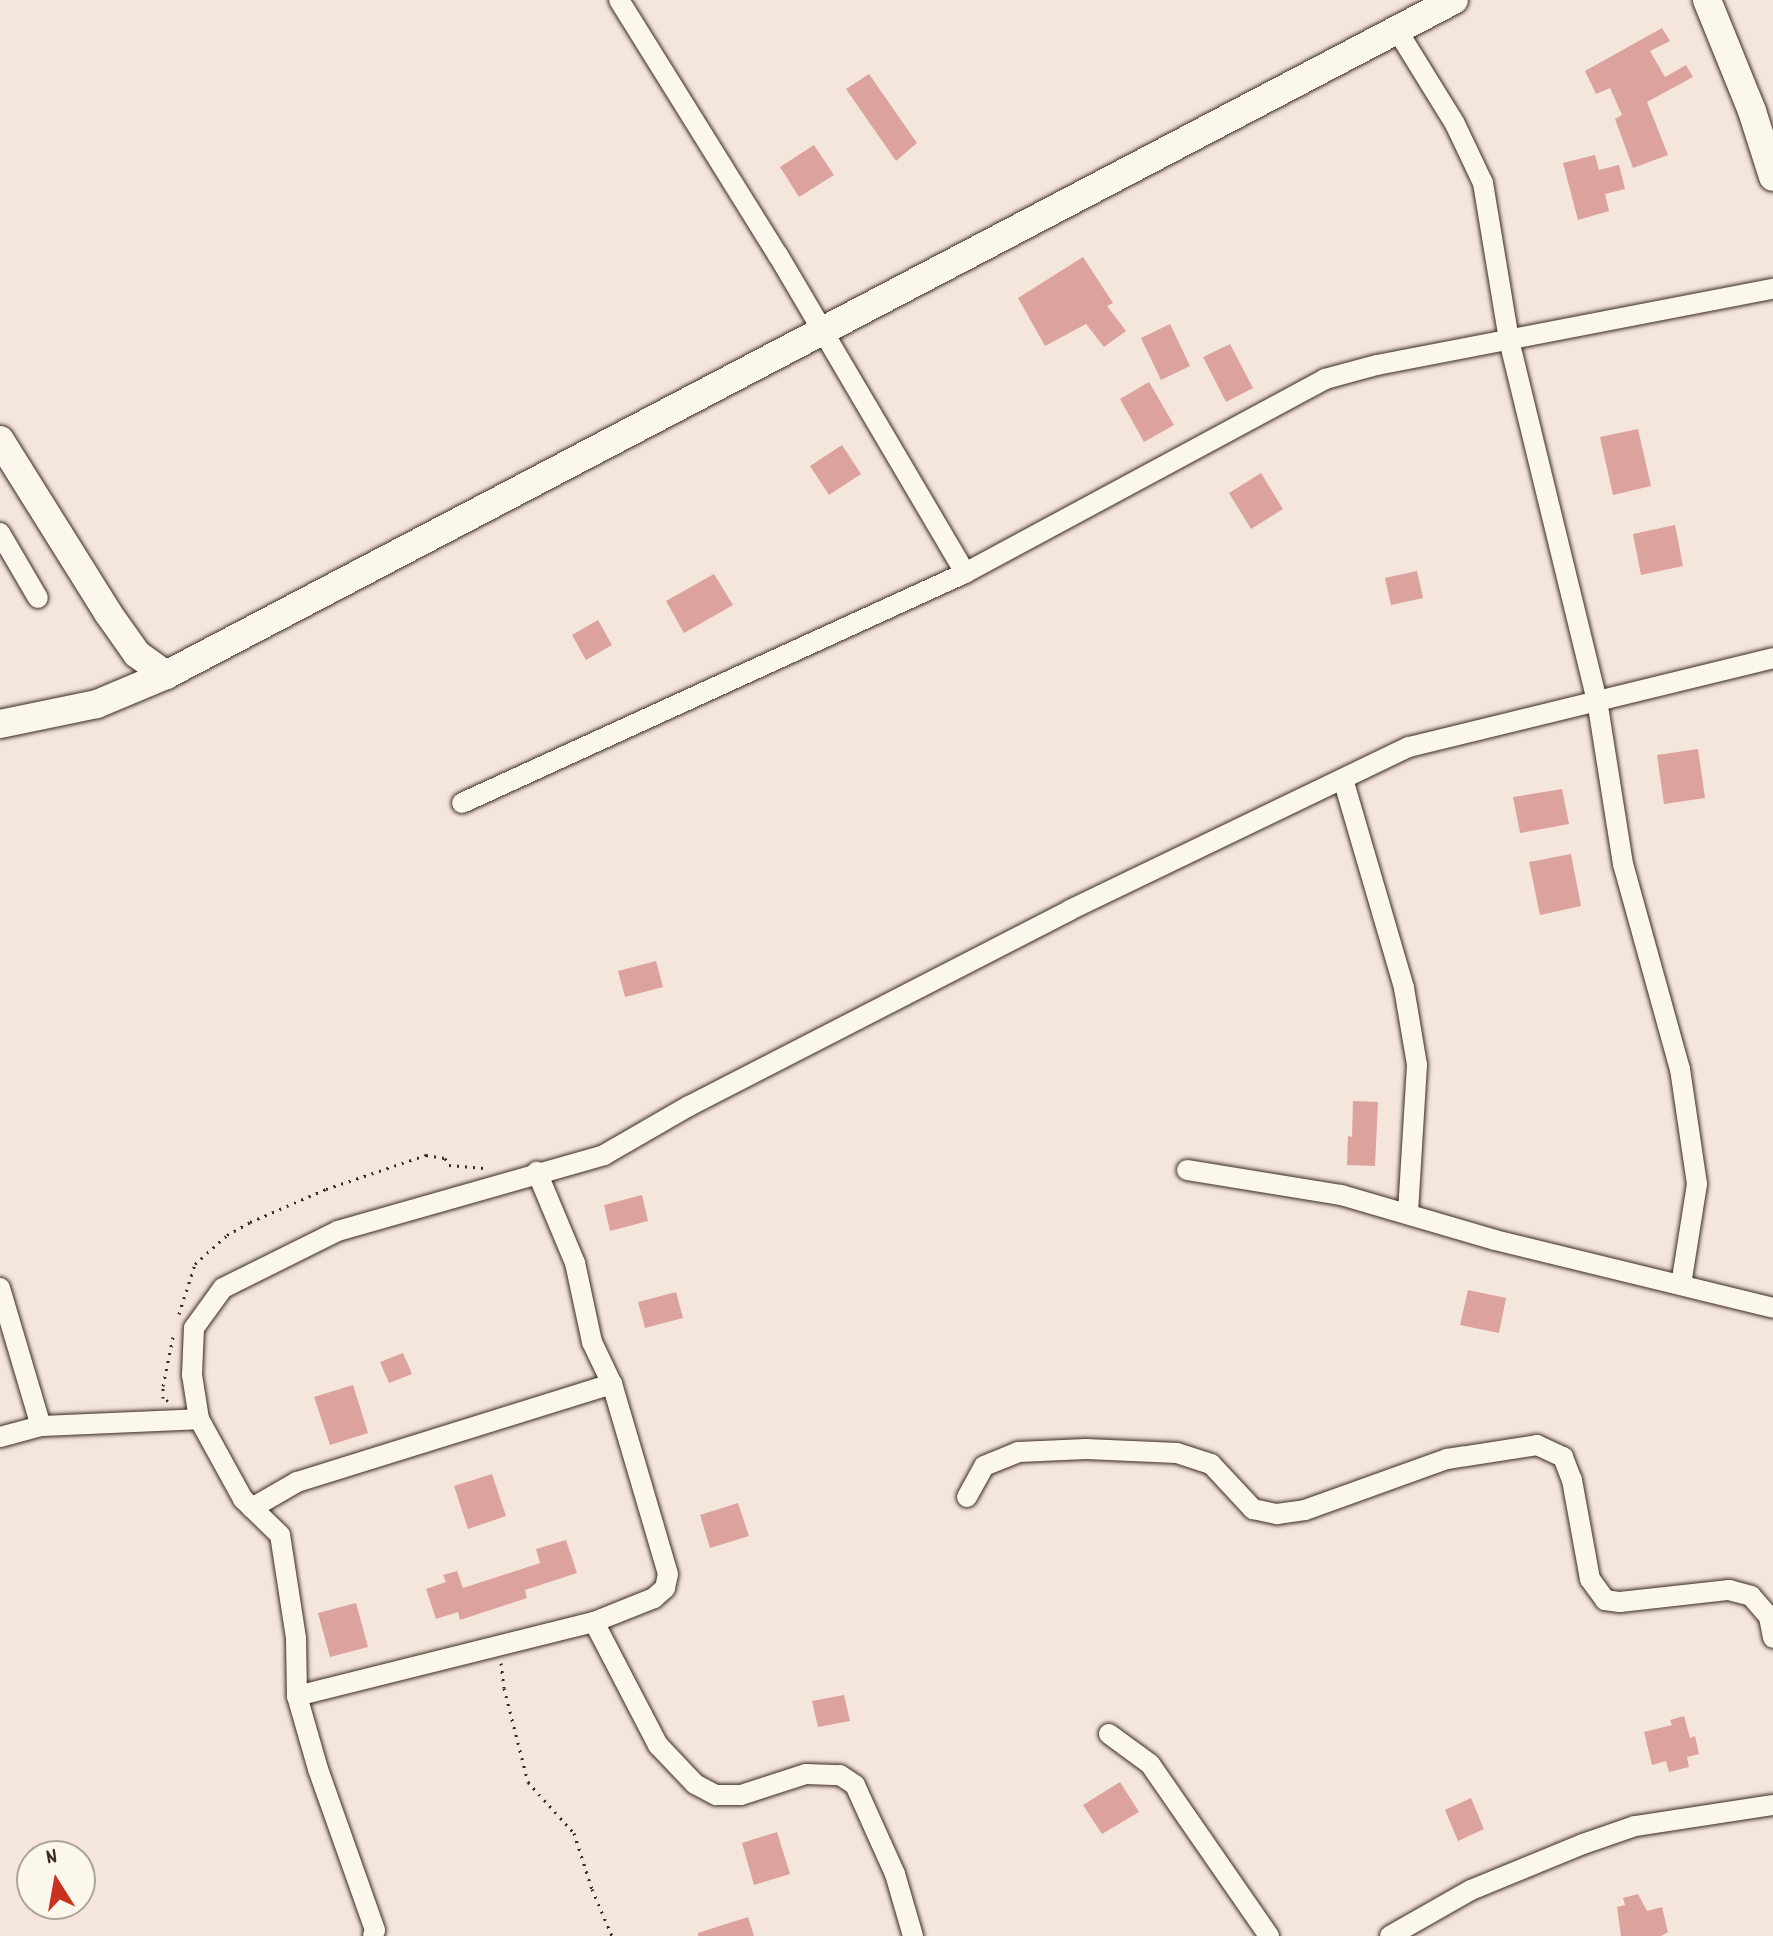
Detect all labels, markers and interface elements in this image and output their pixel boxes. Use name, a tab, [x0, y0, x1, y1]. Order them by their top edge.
north arrow	[16, 1840, 96, 1920]
text: N	[43, 1842, 60, 1874]

